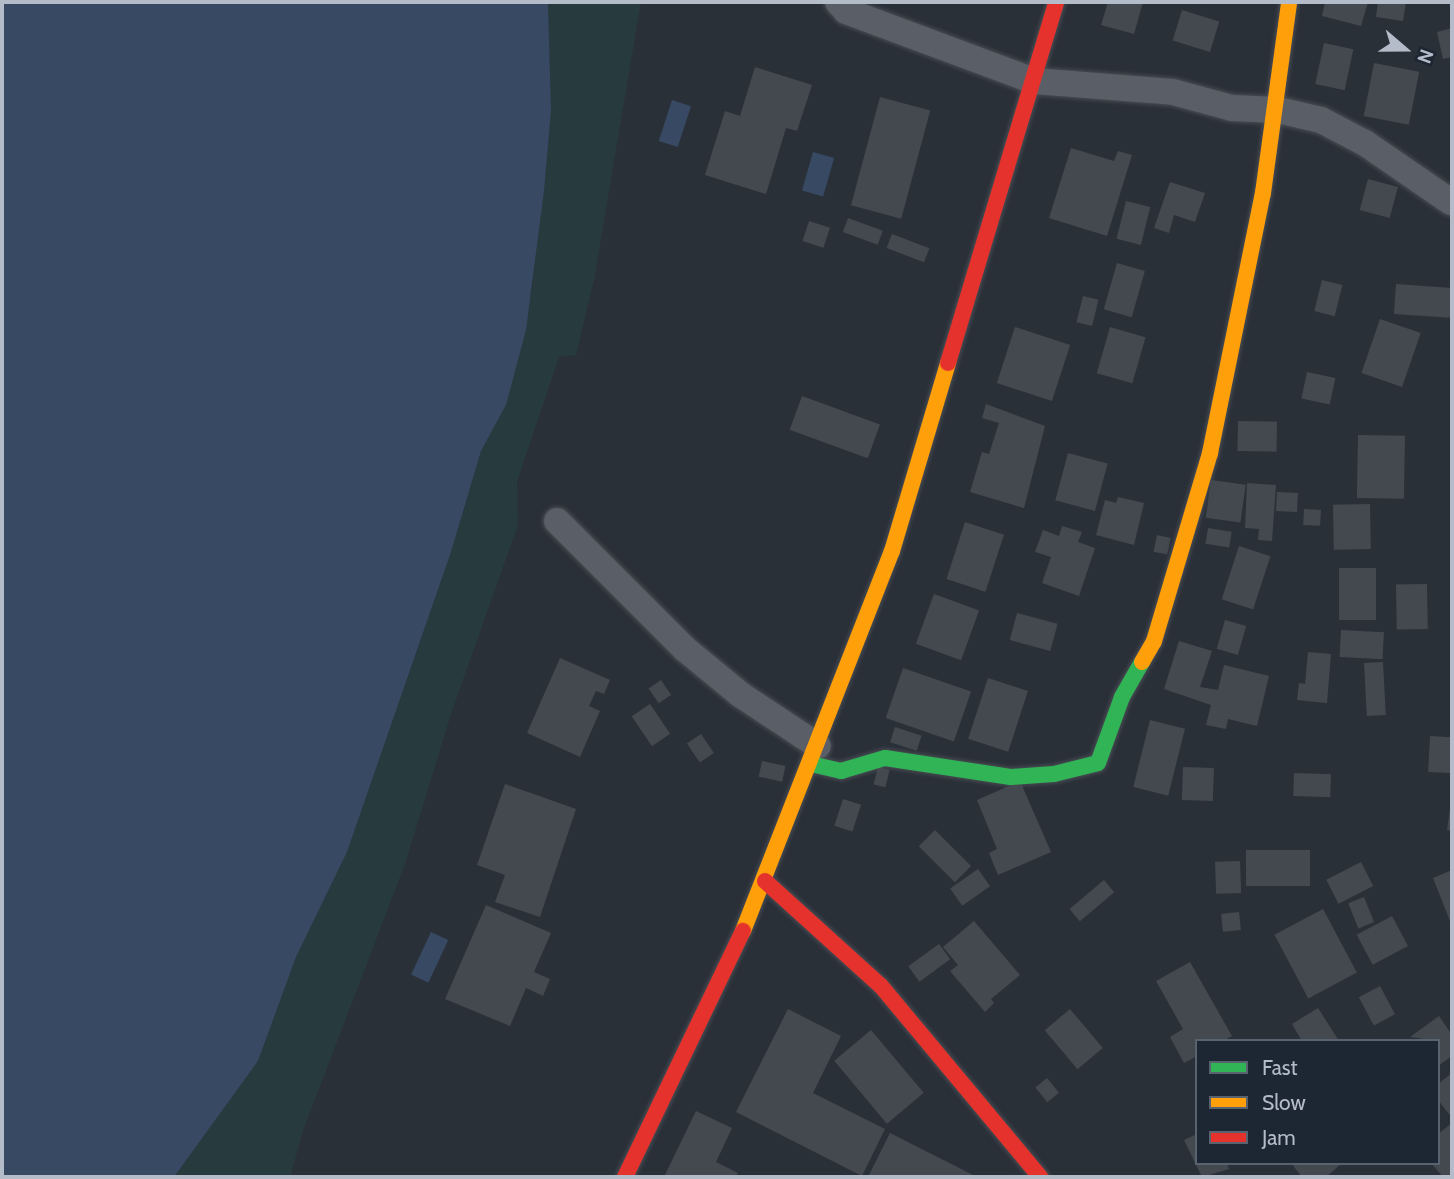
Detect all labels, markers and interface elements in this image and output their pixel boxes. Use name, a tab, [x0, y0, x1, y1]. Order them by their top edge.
north arrow	[1370, 14, 1440, 84]
text: N	[1412, 46, 1438, 67]
legend	[1195, 1039, 1440, 1165]
text: Fast	[1262, 1055, 1298, 1080]
text: Slow	[1262, 1090, 1306, 1115]
text: Jam	[1262, 1125, 1296, 1150]

